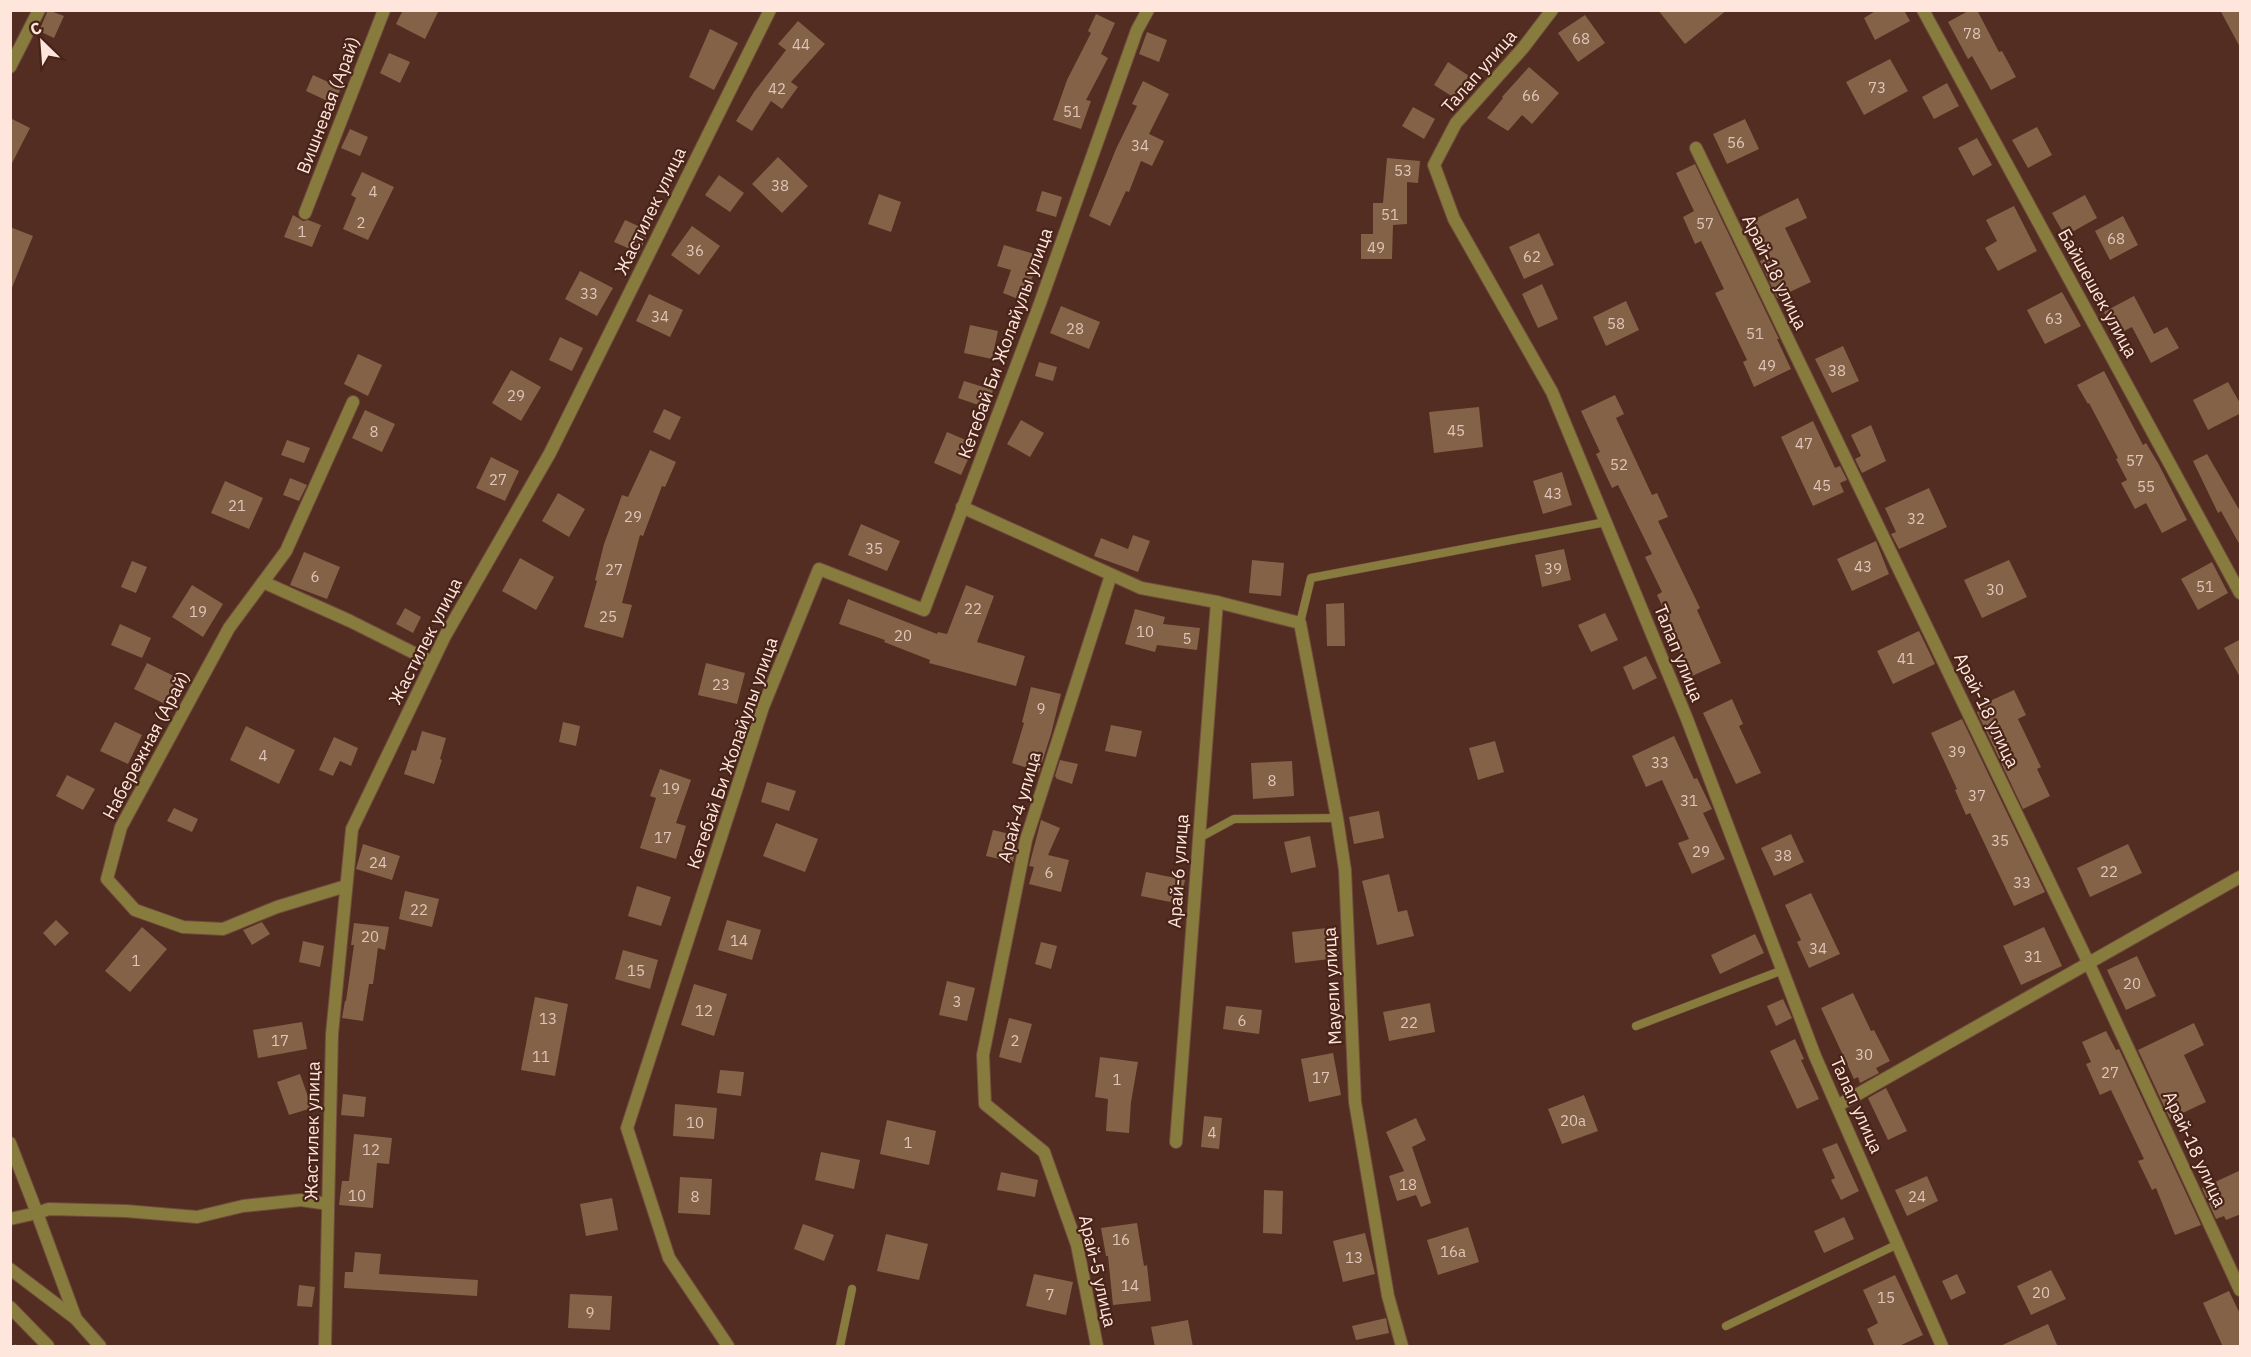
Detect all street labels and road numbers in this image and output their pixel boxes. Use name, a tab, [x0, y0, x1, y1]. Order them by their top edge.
street label: Талап улица	[1437, 24, 1522, 117]
street label: Вишневая (Арай)	[291, 33, 365, 177]
street label: Жастилек улица	[609, 143, 691, 279]
street label: Арай-18 улица	[1737, 211, 1813, 334]
street label: Кетебай Би Жолайулы улица	[953, 224, 1058, 461]
street label: Байшешек улица	[2053, 224, 2143, 362]
street label: Жастилек улица	[383, 573, 467, 708]
street label: Талап улица	[1649, 601, 1709, 705]
street label: Кетебай Би Жолайулы улица	[681, 634, 783, 872]
street label: Арай-18 улица	[1949, 649, 2025, 772]
street label: Набережная (Арай)	[97, 667, 195, 823]
street label: Арай-4 улица	[992, 749, 1046, 865]
street label: Арай-6 улица	[1163, 813, 1193, 929]
street label: Мауели улица	[1317, 926, 1347, 1045]
street label: Талап улица	[1826, 1053, 1889, 1157]
street label: Жастилек улица	[299, 1061, 325, 1201]
street label: Арай-18 улица	[2158, 1087, 2232, 1211]
street label: Арай-5 улица	[1074, 1213, 1122, 1330]

